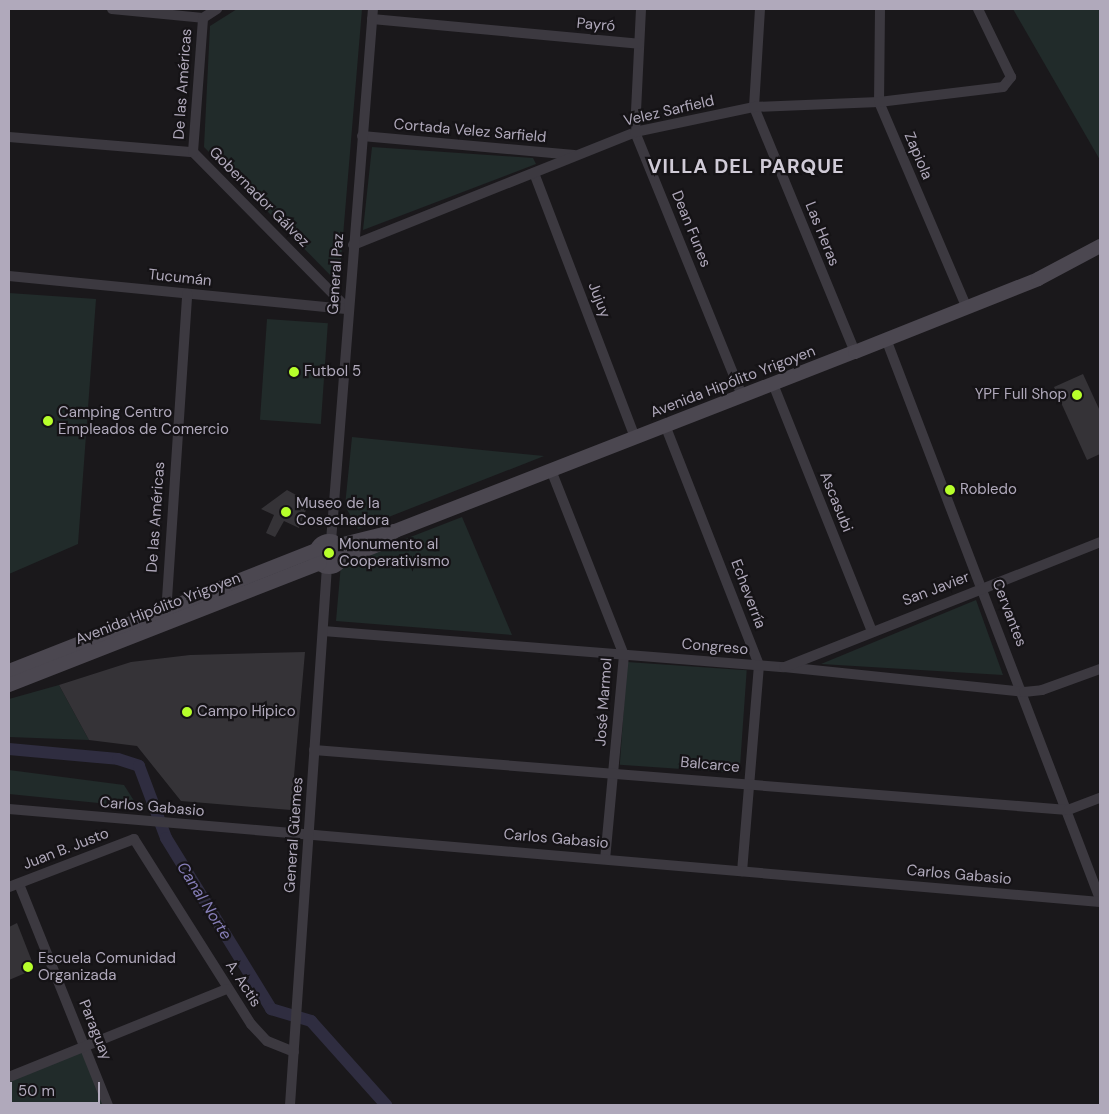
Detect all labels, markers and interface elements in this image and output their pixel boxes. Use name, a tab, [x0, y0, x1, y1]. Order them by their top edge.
street label: Payró	[576, 14, 616, 36]
street label: De las Américas	[170, 28, 196, 140]
street label: Velez Sarfield	[622, 92, 716, 130]
street label: Cortada Velez Sarfield	[393, 115, 547, 147]
street label: Zapiola	[900, 130, 936, 182]
street label: Gobernador Gálvez	[205, 143, 313, 251]
district label: VILLA DEL PARQUE	[645, 154, 847, 178]
street label: Dean Funes	[668, 188, 714, 270]
street label: Las Heras	[801, 199, 843, 269]
street label: General Paz	[324, 233, 348, 315]
street label: Tucumán	[147, 266, 213, 290]
street label: Jujuy	[584, 280, 614, 320]
street label: Avenida Hipólito Yrigoyen	[648, 342, 818, 422]
place label: Futbol 5	[304, 363, 361, 381]
marker: Futbol 5	[288, 366, 300, 378]
place label: YPF Full Shop	[975, 386, 1067, 404]
marker: YPF Full Shop	[1071, 389, 1083, 401]
place label: Camping Centro Empleados de Comercio	[58, 403, 229, 438]
marker: Camping Centro Empleados de Comercio	[42, 415, 54, 427]
street label: De las Américas	[143, 461, 169, 573]
street label: Ascasubi	[816, 469, 856, 535]
place label: Robledo	[960, 481, 1017, 499]
marker: Robledo	[944, 484, 956, 496]
place label: Museo de la Cosechadora	[296, 494, 389, 529]
marker: Museo de la Cosechadora	[280, 506, 292, 518]
place label: Monumento al Cooperativismo	[339, 535, 450, 570]
marker: Monumento al Cooperativismo	[323, 547, 335, 559]
street label: Echeverría	[727, 557, 769, 631]
street label: San Javier	[900, 568, 972, 610]
street label: Avenida Hipólito Yrigoyen	[73, 569, 243, 649]
street label: Cervantes	[988, 577, 1030, 649]
street label: Congreso	[681, 635, 749, 659]
street label: José Marmol	[592, 657, 616, 747]
place label: Campo Hípico	[197, 703, 296, 721]
marker: Campo Hípico	[181, 706, 193, 718]
street label: Balcarce	[680, 753, 740, 777]
street label: General Güemes	[281, 777, 307, 893]
street label: Carlos Gabasio	[99, 793, 205, 821]
street label: Juan B. Justo	[20, 824, 112, 874]
street label: Carlos Gabasio	[503, 825, 609, 853]
water label: Canal Norte	[173, 859, 235, 943]
street label: Carlos Gabasio	[906, 861, 1012, 889]
place label: Escuela Comunidad Organizada	[38, 949, 176, 984]
street label: A. Actis	[221, 957, 265, 1011]
marker: Escuela Comunidad Organizada	[22, 961, 34, 973]
street label: Paraguay	[75, 997, 115, 1063]
scale bar	[12, 1072, 102, 1104]
text: 50 m	[18, 1081, 55, 1101]

